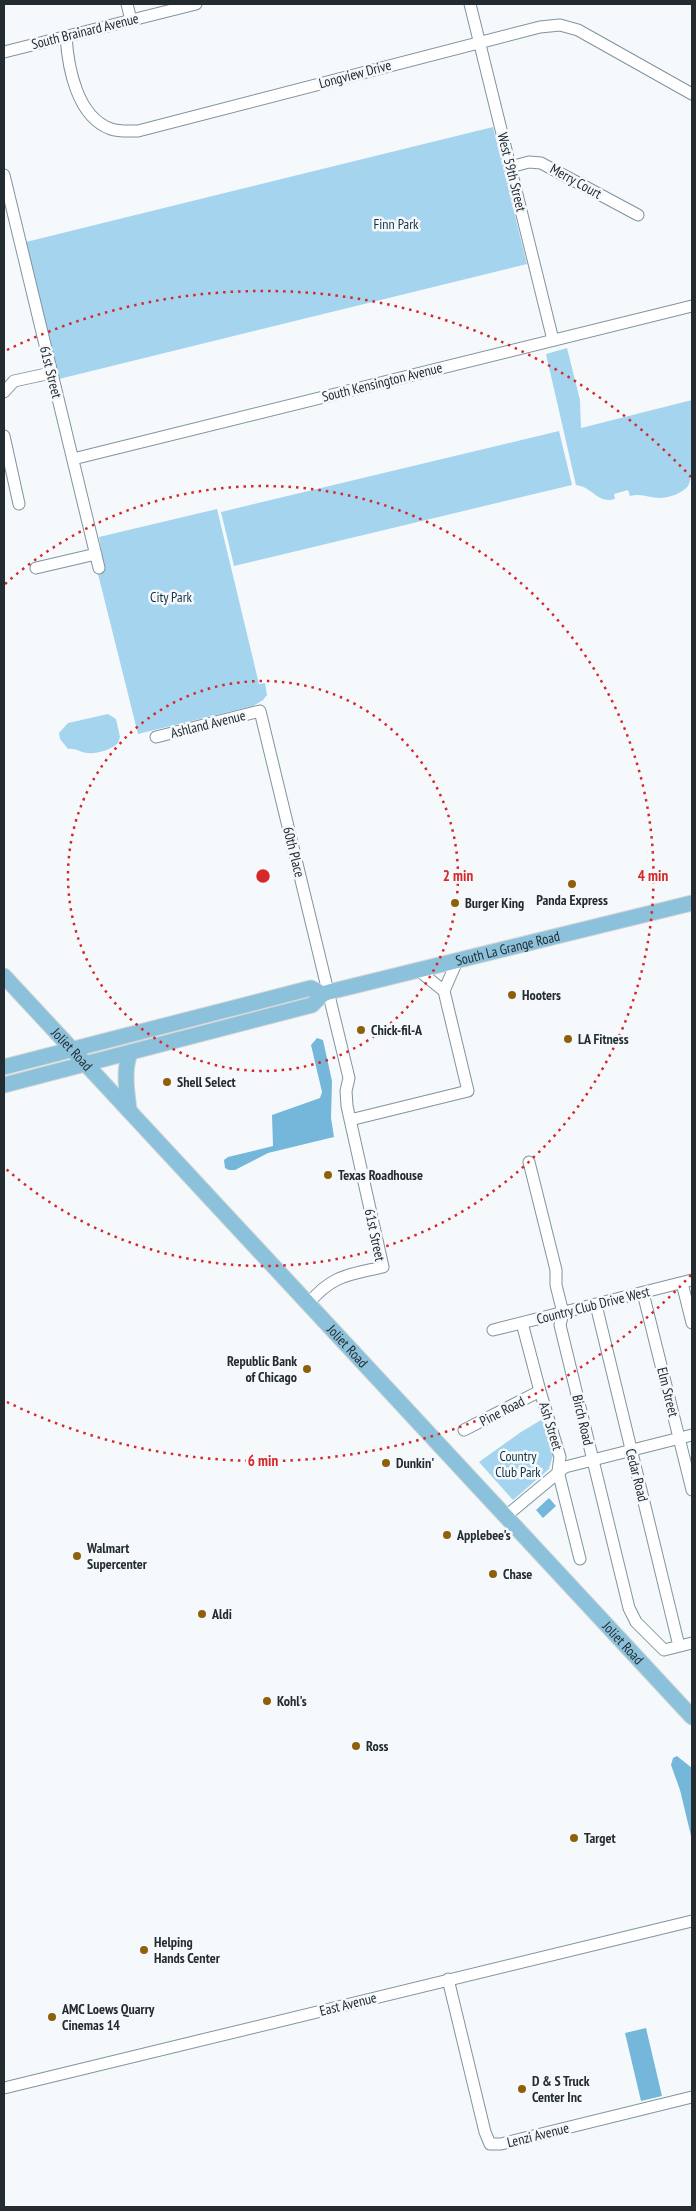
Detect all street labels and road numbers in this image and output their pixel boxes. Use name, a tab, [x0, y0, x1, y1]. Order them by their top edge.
street label: South Brainard Avenue	[30, 9, 141, 53]
street label: Longview Drive	[317, 56, 393, 92]
street label: West 59th Street	[493, 131, 531, 214]
street label: Merry Court	[547, 159, 605, 203]
street label: 61st Street	[36, 344, 66, 400]
street label: South Kensington Avenue	[320, 358, 444, 406]
street label: Ashland Avenue	[169, 706, 248, 742]
street label: 60th Place	[279, 825, 309, 879]
street label: South La Grange Road	[454, 927, 562, 970]
street label: Joliet Road	[47, 1023, 96, 1075]
street label: 61st Street	[361, 1207, 389, 1263]
street label: Country Club Drive West	[535, 1282, 652, 1328]
street label: Joliet Road	[323, 1320, 372, 1371]
street label: Elm Street	[653, 1365, 683, 1419]
street label: Pine Road	[476, 1392, 528, 1430]
street label: Birch Road	[568, 1393, 598, 1447]
street label: Ash Street	[535, 1400, 567, 1452]
street label: Cedar Road	[622, 1447, 652, 1503]
street label: Joliet Road	[598, 1617, 648, 1668]
street label: East Avenue	[318, 1988, 379, 2020]
street label: Lenzi Avenue	[505, 2119, 571, 2151]

